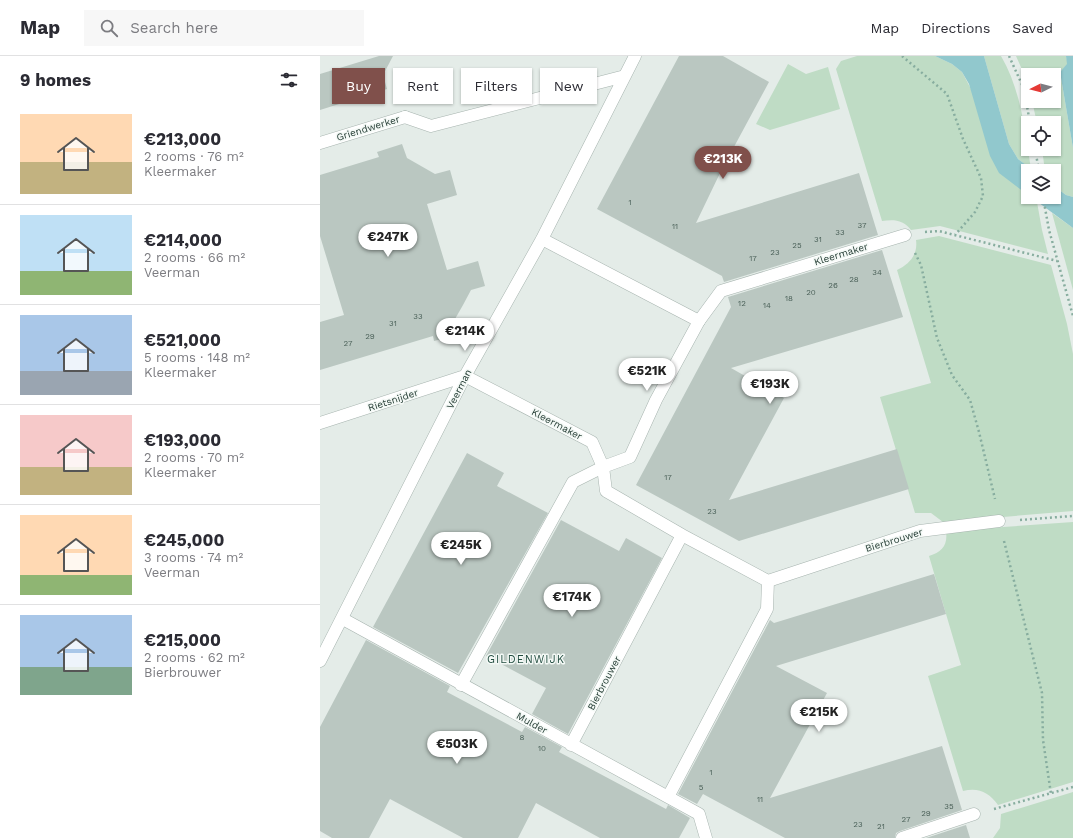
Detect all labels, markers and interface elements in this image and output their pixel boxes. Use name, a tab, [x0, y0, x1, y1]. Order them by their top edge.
search box	[84, 10, 364, 46]
text: Map	[20, 16, 60, 39]
icon: search	[98, 17, 120, 39]
text: Search here	[130, 19, 218, 37]
text: Map	[871, 20, 899, 36]
text: Directions	[921, 20, 990, 36]
text: Saved	[1012, 20, 1053, 36]
chip: Buy	[332, 68, 385, 104]
chip: Rent	[393, 68, 453, 104]
chip: Filters	[461, 68, 532, 104]
chip: New	[540, 68, 597, 104]
north arrow	[1021, 68, 1061, 108]
map controls	[1021, 68, 1061, 204]
icon: filters	[278, 69, 300, 91]
text: 9 homes	[20, 70, 91, 90]
street label: Griendwerker	[335, 113, 401, 143]
button: locate	[1021, 116, 1061, 156]
text: €213,000	[144, 129, 221, 149]
icon: home	[52, 130, 100, 178]
pin: €213K	[695, 146, 751, 180]
text: 2 rooms · 76 m²	[144, 149, 244, 164]
text: €213K	[703, 151, 743, 166]
text: Kleermaker	[144, 164, 217, 179]
button: layers	[1021, 164, 1061, 204]
house number: 1	[628, 198, 632, 207]
house number: 37	[858, 221, 867, 230]
house number: 11	[672, 222, 678, 231]
pin: €247K	[360, 224, 416, 258]
house number: 33	[835, 228, 845, 237]
text: €247K	[367, 229, 409, 244]
text: €214,000	[144, 230, 222, 250]
icon: home	[52, 231, 100, 279]
house number: 31	[814, 235, 822, 244]
house number: 25	[792, 241, 802, 250]
street label: Kleermaker	[813, 241, 869, 267]
house number: 23	[770, 248, 780, 257]
text: 2 rooms · 66 m²	[144, 250, 245, 265]
house number: 17	[749, 254, 757, 263]
text: Veerman	[144, 265, 200, 280]
house number: 34	[872, 268, 882, 277]
house number: 28	[849, 275, 859, 284]
house number: 26	[828, 281, 838, 290]
house number: 20	[806, 288, 816, 297]
house number: 18	[785, 294, 793, 303]
house number: 12	[738, 299, 746, 308]
house number: 14	[763, 301, 771, 310]
house number: 33	[413, 312, 423, 321]
pin: €214K	[437, 318, 493, 352]
house number: 31	[389, 319, 397, 328]
text: €214K	[445, 323, 485, 338]
text: €521,000	[144, 330, 221, 350]
icon: home	[52, 331, 100, 379]
house number: 29	[365, 332, 375, 341]
house number: 27	[344, 339, 353, 348]
text: 5 rooms · 148 m²	[144, 350, 250, 365]
pin: €521K	[619, 358, 675, 392]
text: €521K	[627, 363, 667, 378]
text: Kleermaker	[144, 365, 217, 380]
street label: Veerman	[444, 367, 474, 411]
pin: €193K	[742, 371, 798, 405]
text: €193K	[750, 376, 790, 391]
street label: Rietsnijder	[367, 387, 419, 413]
street label: Kleermaker	[530, 406, 584, 442]
text: €193,000	[144, 430, 221, 450]
icon: home	[52, 431, 100, 479]
text: 2 rooms · 70 m²	[144, 450, 244, 465]
text: Kleermaker	[144, 465, 217, 480]
house number: 17	[664, 473, 672, 482]
house number: 23	[707, 507, 717, 516]
street label: Bierbrouwer	[864, 526, 924, 554]
text: €245,000	[144, 530, 224, 550]
icon: home	[52, 531, 100, 579]
pin: €245K	[433, 532, 489, 566]
text: €245K	[440, 537, 482, 552]
text: 3 rooms · 74 m²	[144, 550, 243, 565]
text: Veerman	[144, 565, 200, 580]
pin: €174K	[544, 584, 600, 618]
text: €174K	[553, 589, 591, 604]
text: €215,000	[144, 630, 221, 650]
icon: home	[52, 631, 100, 679]
text: 2 rooms · 62 m²	[144, 650, 245, 665]
district label: GILDENWIJK	[487, 653, 565, 666]
street label: Bierbrouwer	[585, 654, 623, 712]
text: Bierbrouwer	[144, 665, 221, 680]
pin: €215K	[791, 699, 847, 733]
text: €215K	[799, 704, 839, 719]
street label: Mulder	[515, 710, 549, 736]
pin: €503K	[429, 731, 485, 765]
house number: 8	[520, 733, 525, 742]
text: €503K	[436, 736, 478, 751]
house number: 10	[538, 744, 546, 753]
house number: 1	[709, 768, 713, 777]
house number: 5	[699, 783, 704, 792]
house number: 11	[757, 795, 763, 804]
house number: 35	[944, 802, 954, 811]
house number: 29	[921, 809, 931, 818]
house number: 27	[902, 815, 911, 824]
house number: 23	[853, 820, 863, 829]
house number: 21	[877, 822, 885, 831]

